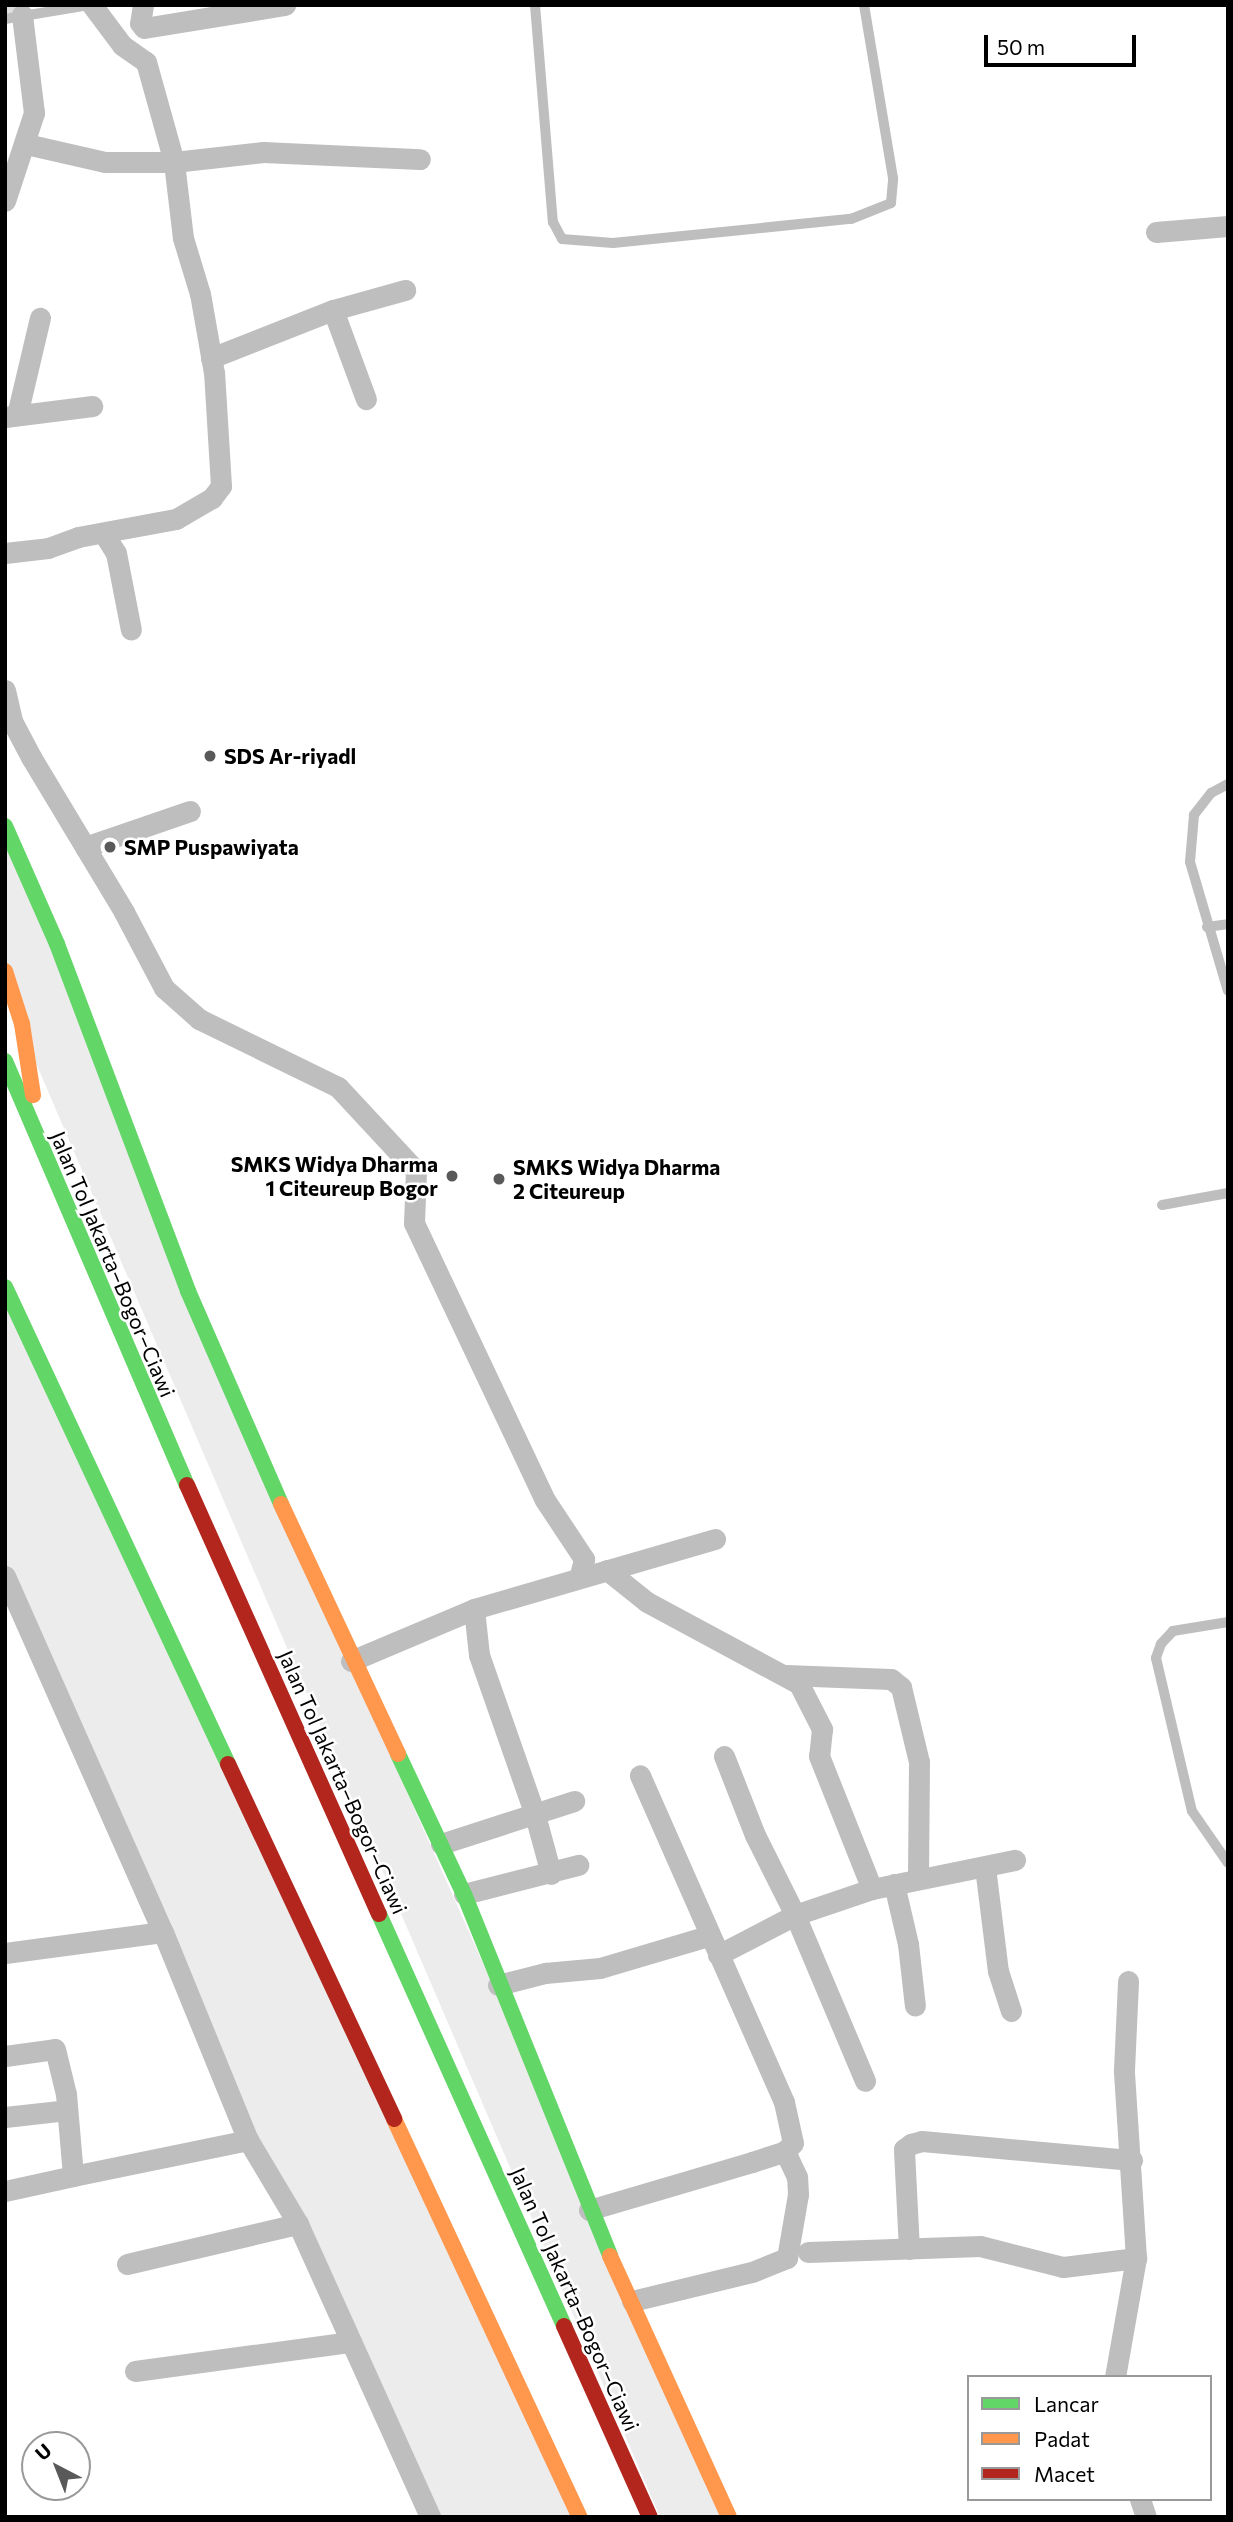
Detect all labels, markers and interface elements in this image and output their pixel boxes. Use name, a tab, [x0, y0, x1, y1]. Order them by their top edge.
scale bar	[988, 21, 1140, 65]
text: 50 m	[997, 34, 1045, 59]
place label: SDS Ar-riyadl	[224, 743, 356, 769]
marker: SDS Ar-riyadl	[202, 748, 218, 764]
place label: SMP Puspawiyata	[124, 834, 299, 860]
marker: SMP Puspawiyata	[102, 839, 118, 855]
street label: Jalan Tol Jakarta–Bogor–Ciawi	[45, 1127, 181, 1401]
place label: SMKS Widya Dharma 1 Citeureup Bogor	[231, 1151, 438, 1201]
place label: SMKS Widya Dharma 2 Citeureup	[513, 1154, 720, 1204]
marker: SMKS Widya Dharma 1 Citeureup Bogor	[444, 1168, 460, 1184]
marker: SMKS Widya Dharma 2 Citeureup	[491, 1171, 507, 1187]
street label: Jalan Tol Jakarta–Bogor–Ciawi	[273, 1646, 413, 1918]
street label: Jalan Tol Jakarta–Bogor–Ciawi	[505, 2163, 645, 2435]
legend	[967, 2375, 1212, 2501]
text: Lancar	[1034, 2391, 1099, 2416]
text: Padat	[1034, 2426, 1090, 2451]
north arrow	[21, 2431, 91, 2501]
text: U	[30, 2438, 56, 2465]
text: Macet	[1034, 2461, 1095, 2486]

